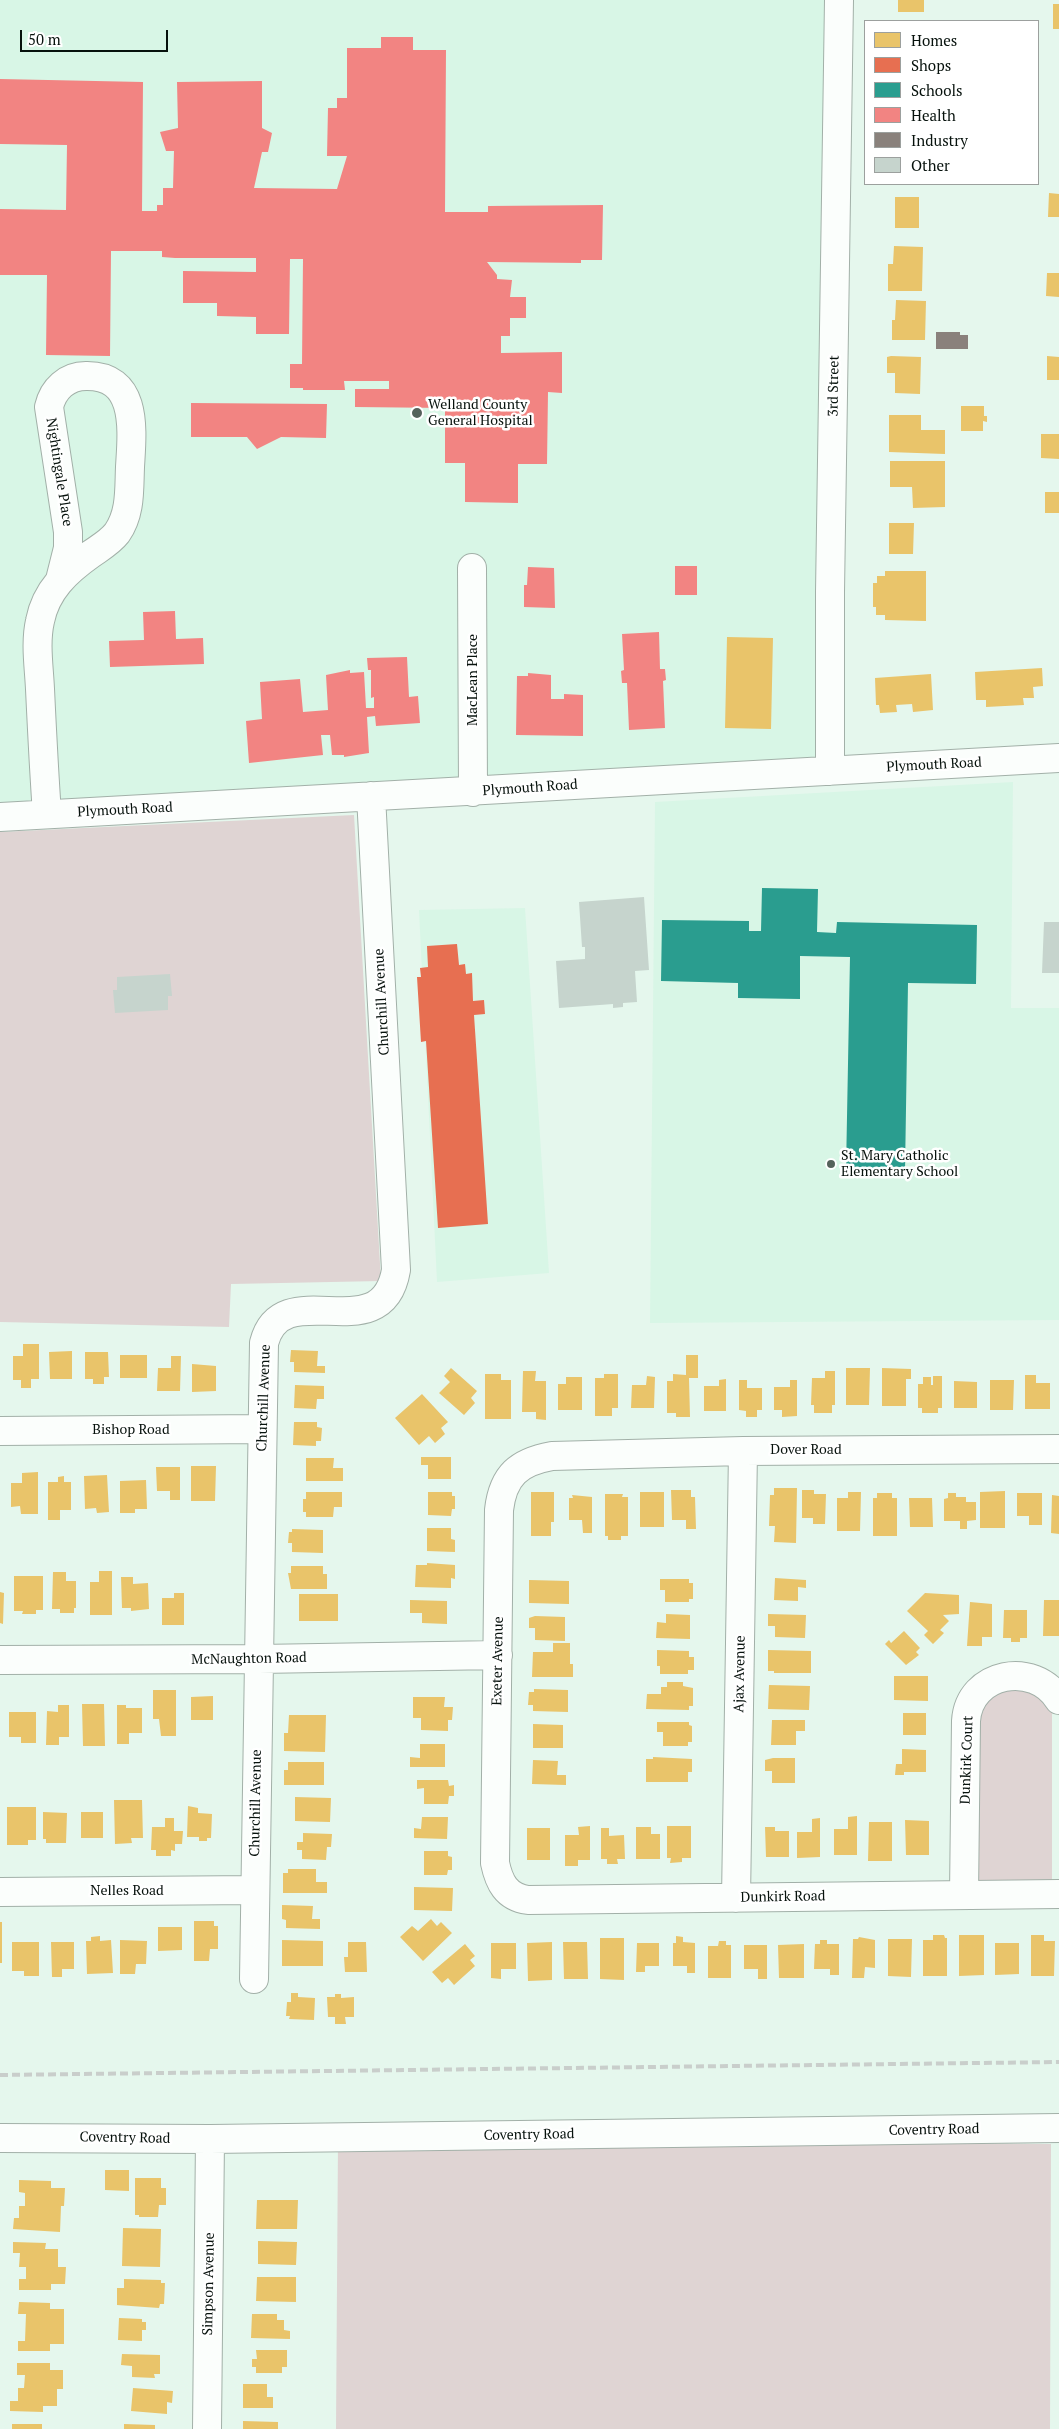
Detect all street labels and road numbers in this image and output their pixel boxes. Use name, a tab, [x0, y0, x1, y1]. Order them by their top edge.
street label: 3rd Street	[825, 355, 843, 417]
street label: Nightingale Place	[42, 416, 76, 528]
street label: MacLean Place	[465, 634, 481, 726]
street label: Plymouth Road	[886, 754, 982, 776]
street label: Plymouth Road	[482, 776, 578, 800]
street label: Plymouth Road	[77, 799, 173, 821]
street label: Churchill Avenue	[371, 948, 393, 1056]
street label: Churchill Avenue	[254, 1344, 274, 1452]
street label: Bishop Road	[92, 1422, 170, 1438]
street label: Dover Road	[770, 1442, 842, 1458]
street label: Exeter Avenue	[489, 1616, 507, 1706]
street label: Ajax Avenue	[731, 1635, 749, 1713]
street label: McNaughton Road	[191, 1650, 307, 1668]
street label: Dunkirk Court	[957, 1715, 977, 1805]
street label: Churchill Avenue	[247, 1749, 265, 1857]
street label: Nelles Road	[90, 1883, 164, 1899]
street label: Dunkirk Road	[740, 1888, 826, 1906]
street label: Coventry Road	[888, 2121, 980, 2139]
street label: Coventry Road	[483, 2126, 575, 2144]
street label: Coventry Road	[79, 2129, 171, 2147]
street label: Simpson Avenue	[200, 2232, 218, 2336]

